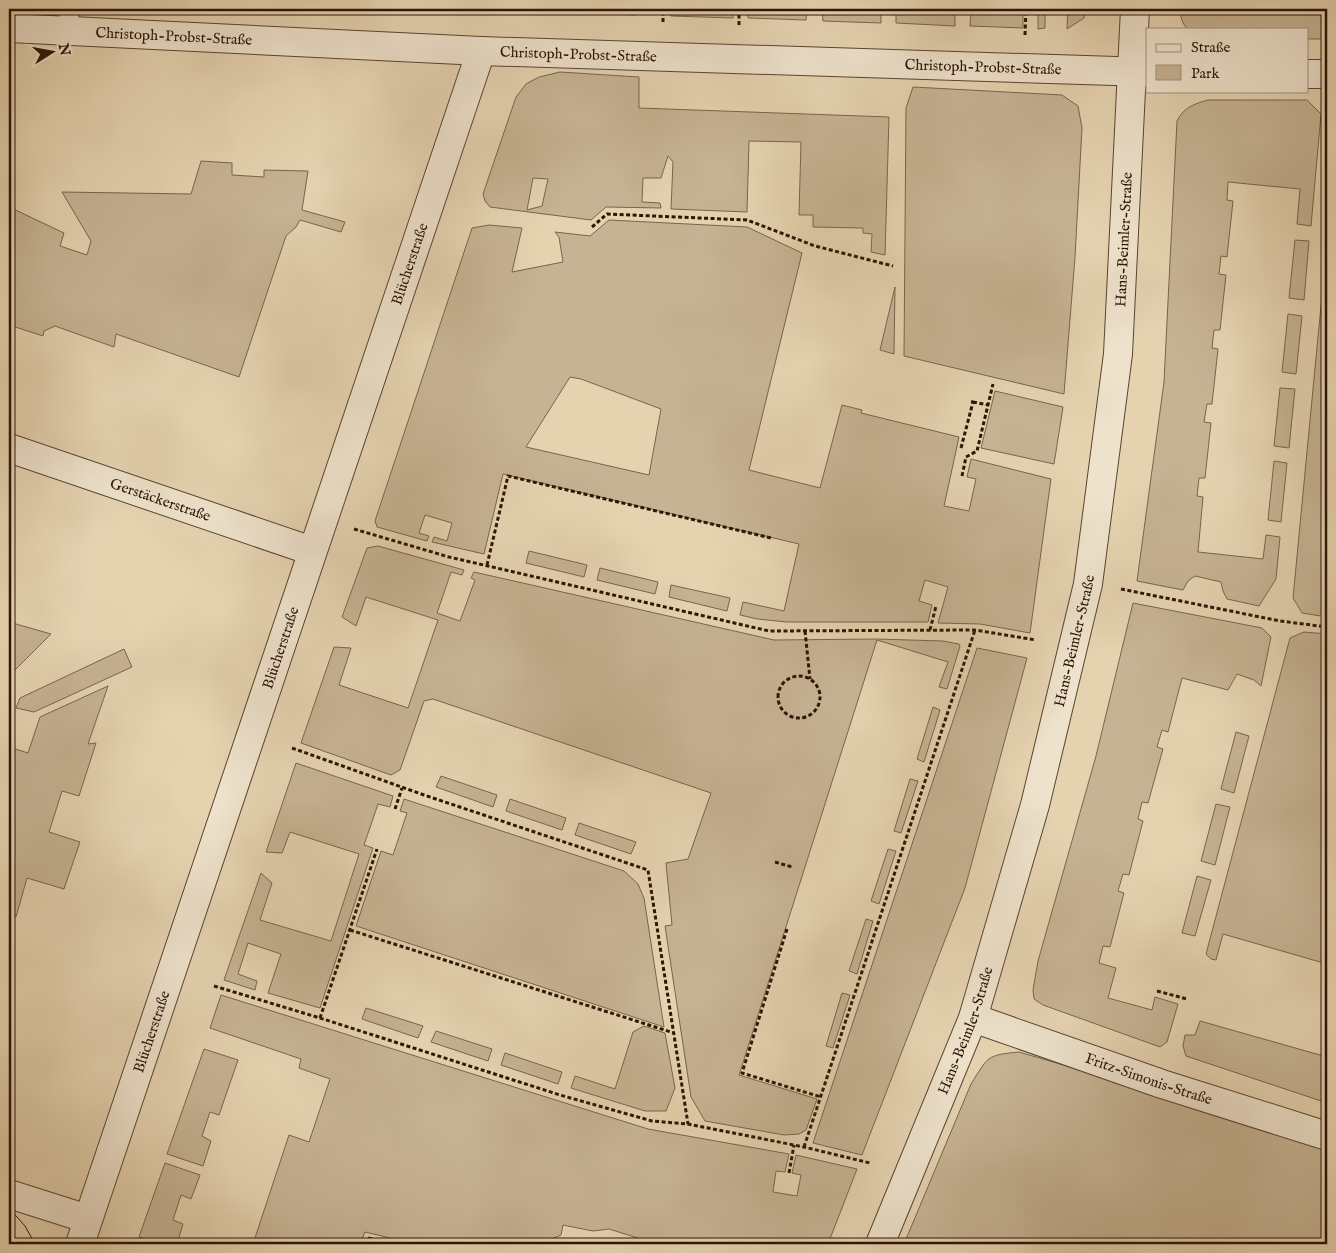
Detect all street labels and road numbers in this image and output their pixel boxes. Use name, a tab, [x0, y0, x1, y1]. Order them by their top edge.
street label: Christoph-Probst-Straße	[95, 23, 253, 50]
street label: Christoph-Probst-Straße	[500, 43, 657, 67]
street label: Christoph-Probst-Straße	[904, 55, 1062, 79]
street label: Hans-Beimler-Straße	[1111, 172, 1137, 307]
street label: Blücherstraße	[387, 220, 433, 308]
street label: Gerstäckerstraße	[108, 474, 213, 526]
street label: Hans-Beimler-Straße	[1050, 574, 1099, 709]
street label: Blücherstraße	[258, 604, 304, 692]
street label: Hans-Beimler-Straße	[934, 964, 997, 1098]
street label: Blücherstraße	[129, 988, 175, 1075]
street label: Fritz-Simonis-Straße	[1083, 1049, 1215, 1109]

